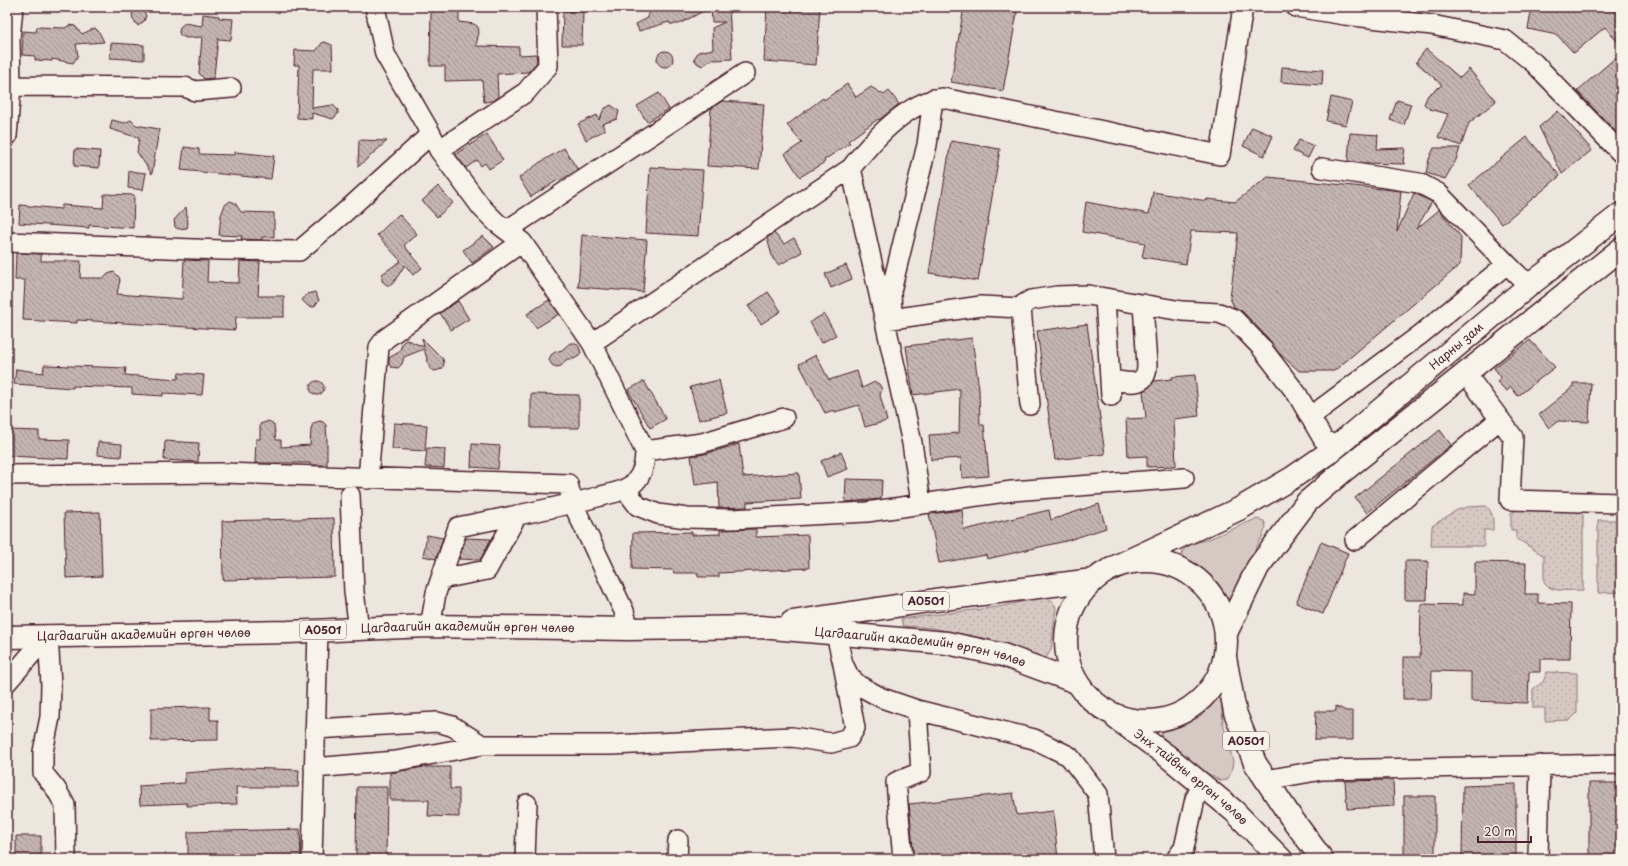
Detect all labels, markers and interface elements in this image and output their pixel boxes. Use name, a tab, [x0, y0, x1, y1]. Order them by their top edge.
street label: Нарны зам	[1425, 317, 1487, 374]
road number: A0501	[903, 592, 949, 610]
street label: Цагдаагийн академийн өргөн чөлөө	[361, 616, 575, 637]
road number: A0501	[300, 621, 346, 639]
street label: Цагдаагийн академийн өргөн чөлөө	[814, 622, 1029, 671]
street label: Цагдаагийн академийн өргөн чөлөө	[37, 623, 251, 644]
street label: Энх тайвны өргөн чөлөө	[1130, 724, 1253, 829]
road number: A0501	[1223, 732, 1269, 750]
scale bar	[1478, 818, 1531, 844]
text: 20 m	[1484, 822, 1515, 840]

